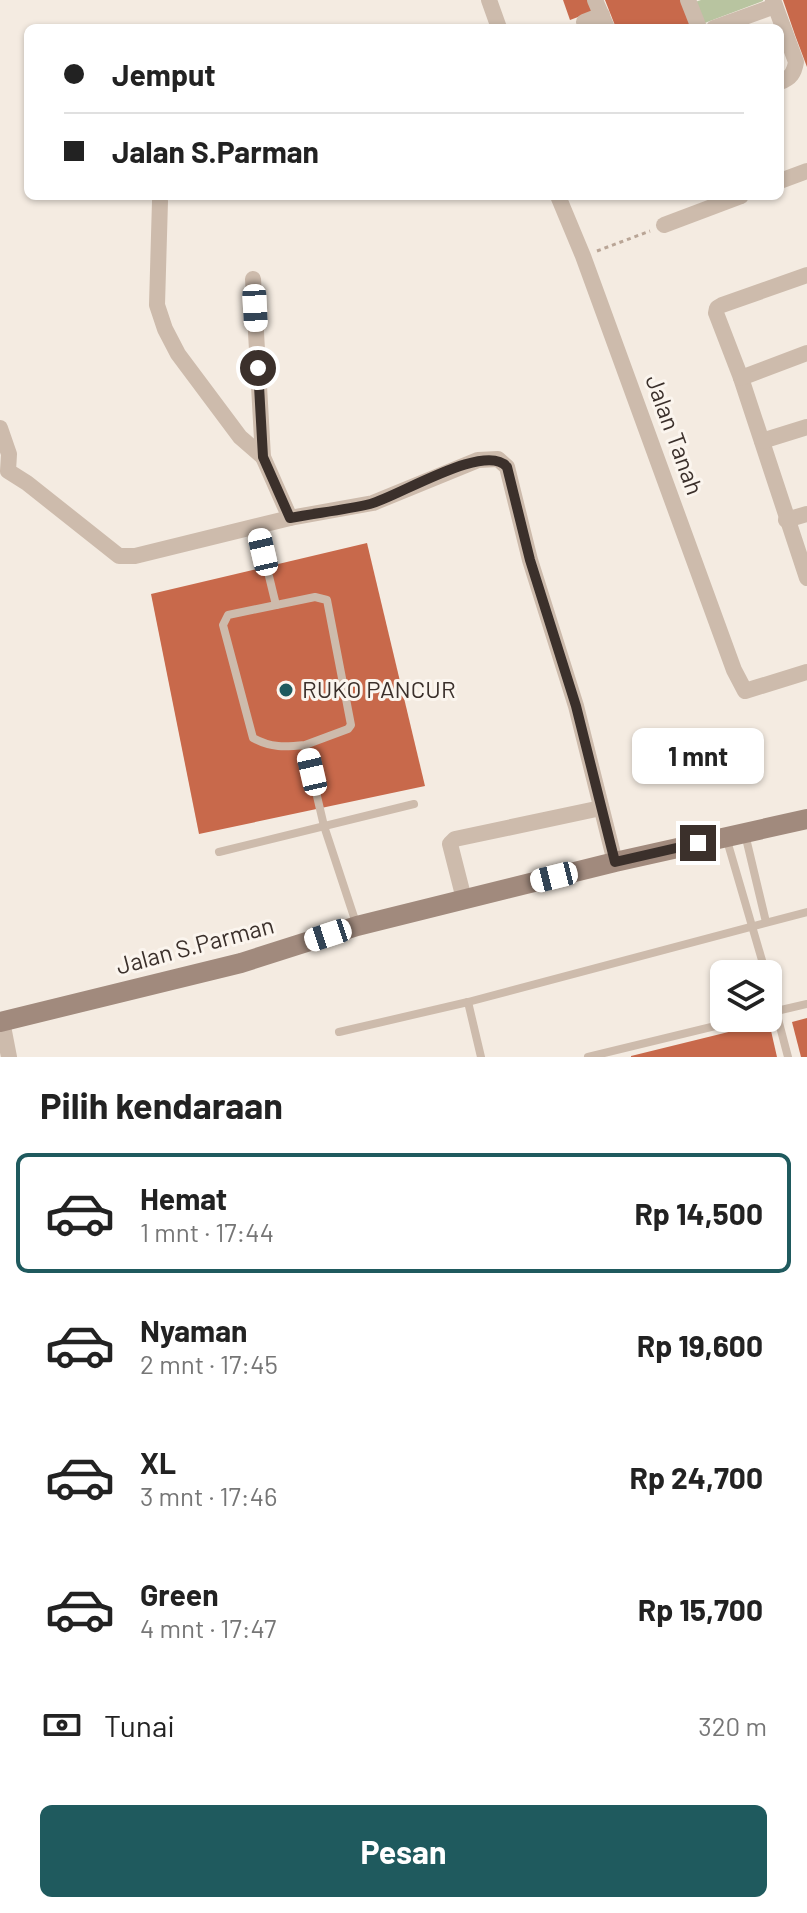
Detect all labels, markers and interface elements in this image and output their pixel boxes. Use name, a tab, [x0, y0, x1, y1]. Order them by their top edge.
text: Jemput	[112, 56, 216, 92]
text: Jalan S.Parman	[112, 133, 319, 169]
car	[242, 283, 268, 333]
route start	[240, 350, 276, 386]
street label: Jalan Tanah	[640, 371, 710, 498]
car	[246, 526, 280, 578]
place label: RUKO PANCUR	[302, 674, 456, 703]
marker: RUKO PANCUR	[277, 681, 295, 699]
callout: 1 mnt	[632, 727, 764, 783]
text: 1 mnt	[668, 740, 728, 771]
car	[295, 746, 329, 798]
route end	[680, 825, 716, 861]
car	[528, 860, 580, 894]
street label: Jalan S.Parman	[113, 910, 277, 980]
car	[301, 916, 355, 954]
map controls	[710, 960, 782, 1032]
button: layers	[710, 960, 782, 1032]
text: Pilih kendaraan	[40, 1083, 283, 1126]
icon: car	[44, 1177, 116, 1249]
text: Hemat	[140, 1180, 227, 1216]
text: Rp 14,500	[634, 1195, 763, 1231]
text: 1 mnt · 17:44	[140, 1216, 274, 1247]
icon: car	[44, 1309, 116, 1381]
text: Nyaman	[140, 1312, 247, 1348]
text: Rp 19,600	[637, 1327, 763, 1363]
text: 2 mnt · 17:45	[140, 1348, 278, 1379]
icon: car	[44, 1441, 116, 1513]
text: XL	[140, 1444, 176, 1480]
text: Rp 24,700	[630, 1459, 763, 1495]
text: 3 mnt · 17:46	[140, 1480, 277, 1511]
icon: car	[44, 1573, 116, 1645]
text: Green	[140, 1576, 219, 1612]
text: Rp 15,700	[638, 1591, 763, 1627]
text: 4 mnt · 17:47	[140, 1612, 276, 1643]
icon: cash	[40, 1703, 84, 1747]
text: Tunai	[104, 1707, 175, 1743]
text: 320 m	[698, 1710, 767, 1741]
button: Pesan	[40, 1805, 767, 1897]

